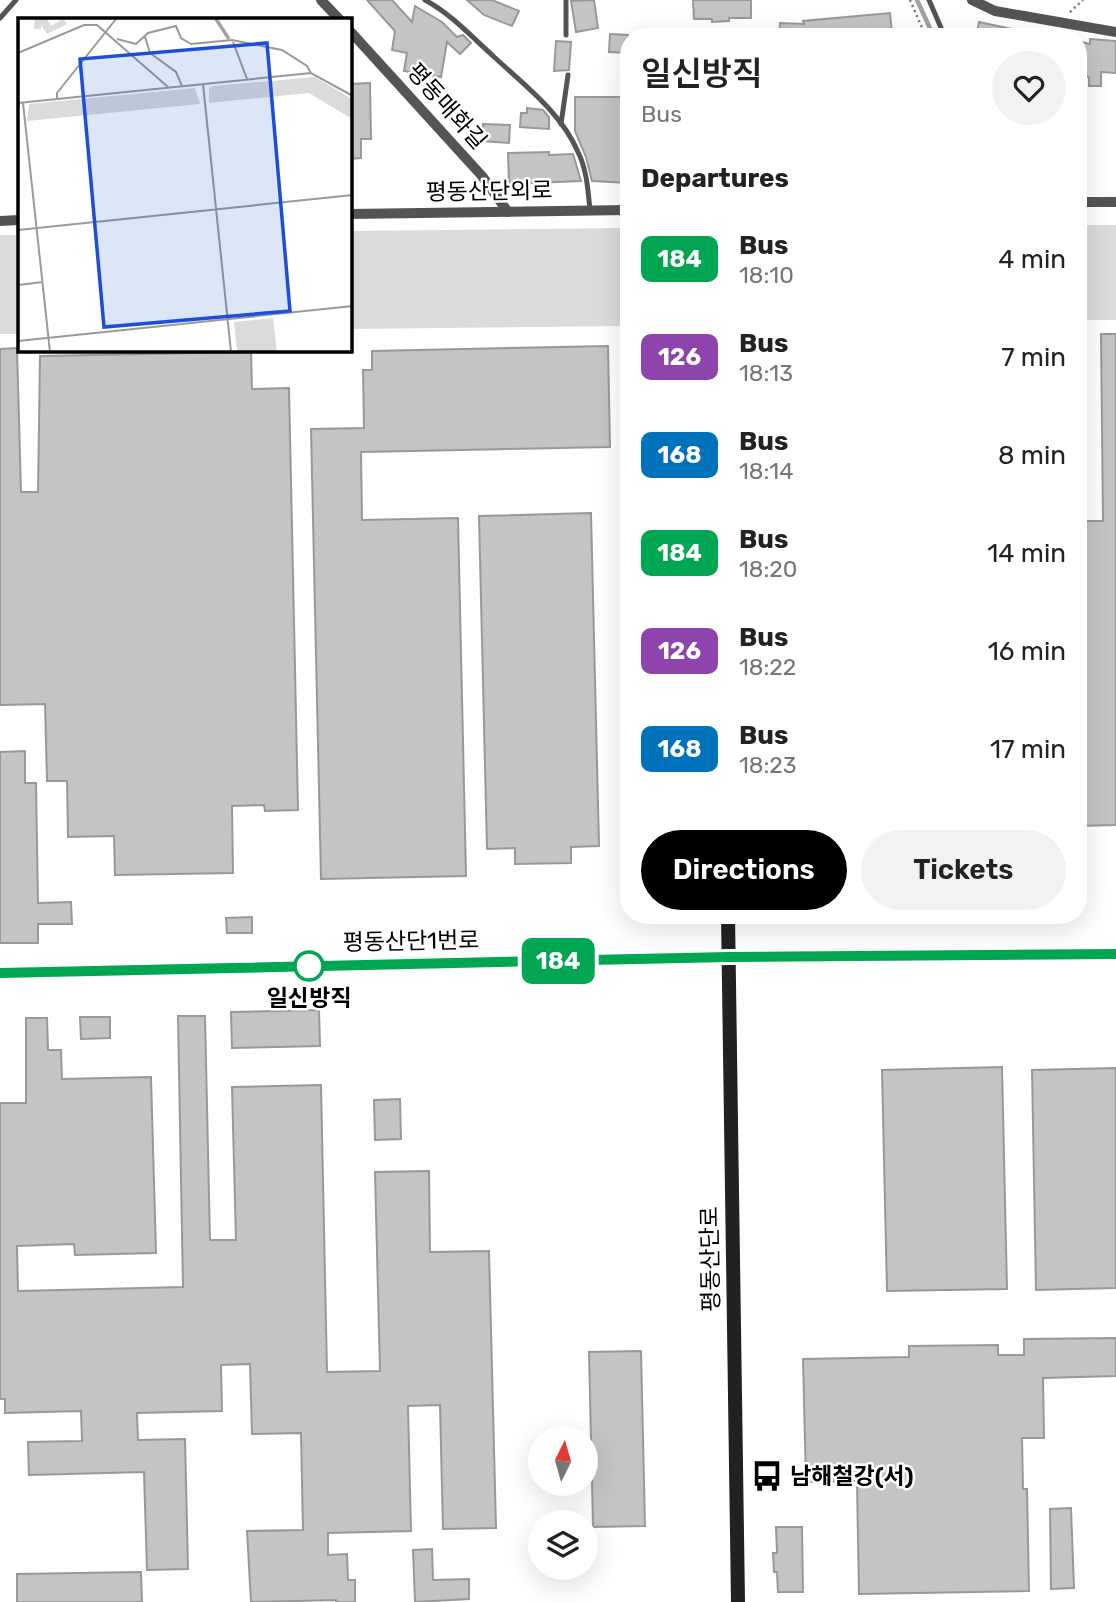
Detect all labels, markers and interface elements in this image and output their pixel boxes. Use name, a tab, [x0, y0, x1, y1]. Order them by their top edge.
inset map	[18, 18, 352, 352]
button: heart	[992, 51, 1066, 125]
text: 일신방직	[641, 54, 762, 93]
street label: 평동매화길	[401, 57, 493, 155]
text: Bus	[641, 100, 682, 128]
text: Departures	[641, 163, 789, 194]
street label: 평동산단외로	[425, 176, 553, 206]
text: Bus	[739, 230, 788, 261]
text: 4 min	[998, 244, 1066, 275]
text: 184	[657, 245, 702, 273]
text: 18:10	[739, 261, 794, 289]
text: Bus	[739, 328, 788, 359]
text: 7 min	[1001, 342, 1066, 373]
text: 126	[658, 343, 701, 371]
text: 18:13	[739, 359, 793, 387]
text: Bus	[739, 426, 788, 457]
text: 8 min	[998, 440, 1066, 471]
text: 168	[658, 441, 701, 469]
text: 18:14	[739, 457, 794, 485]
text: Bus	[739, 524, 788, 555]
text: 14 min	[987, 538, 1066, 569]
text: 184	[657, 539, 702, 567]
text: 18:20	[739, 555, 797, 583]
text: Bus	[739, 622, 788, 653]
text: 16 min	[988, 636, 1066, 667]
text: 126	[658, 637, 701, 665]
text: 18:22	[739, 653, 796, 681]
text: Bus	[739, 720, 788, 751]
text: 17 min	[990, 734, 1066, 765]
text: 168	[658, 735, 701, 763]
text: 18:23	[739, 751, 797, 779]
button: Directions	[641, 830, 847, 910]
button: Tickets	[861, 830, 1066, 910]
street label: 평동산단1번로	[342, 926, 480, 956]
line badge: 184	[518, 938, 598, 984]
text: 184	[536, 947, 580, 975]
marker: 일신방직	[294, 951, 324, 981]
place label: 일신방직	[267, 984, 351, 1012]
street label: 평동산단로	[695, 1206, 725, 1312]
north arrow	[528, 1426, 598, 1496]
map controls	[528, 1426, 598, 1580]
bus stop icon: 남해철강(서)	[750, 1459, 784, 1493]
place label: 남해철강(서)	[790, 1462, 913, 1490]
button: layers	[528, 1510, 598, 1580]

